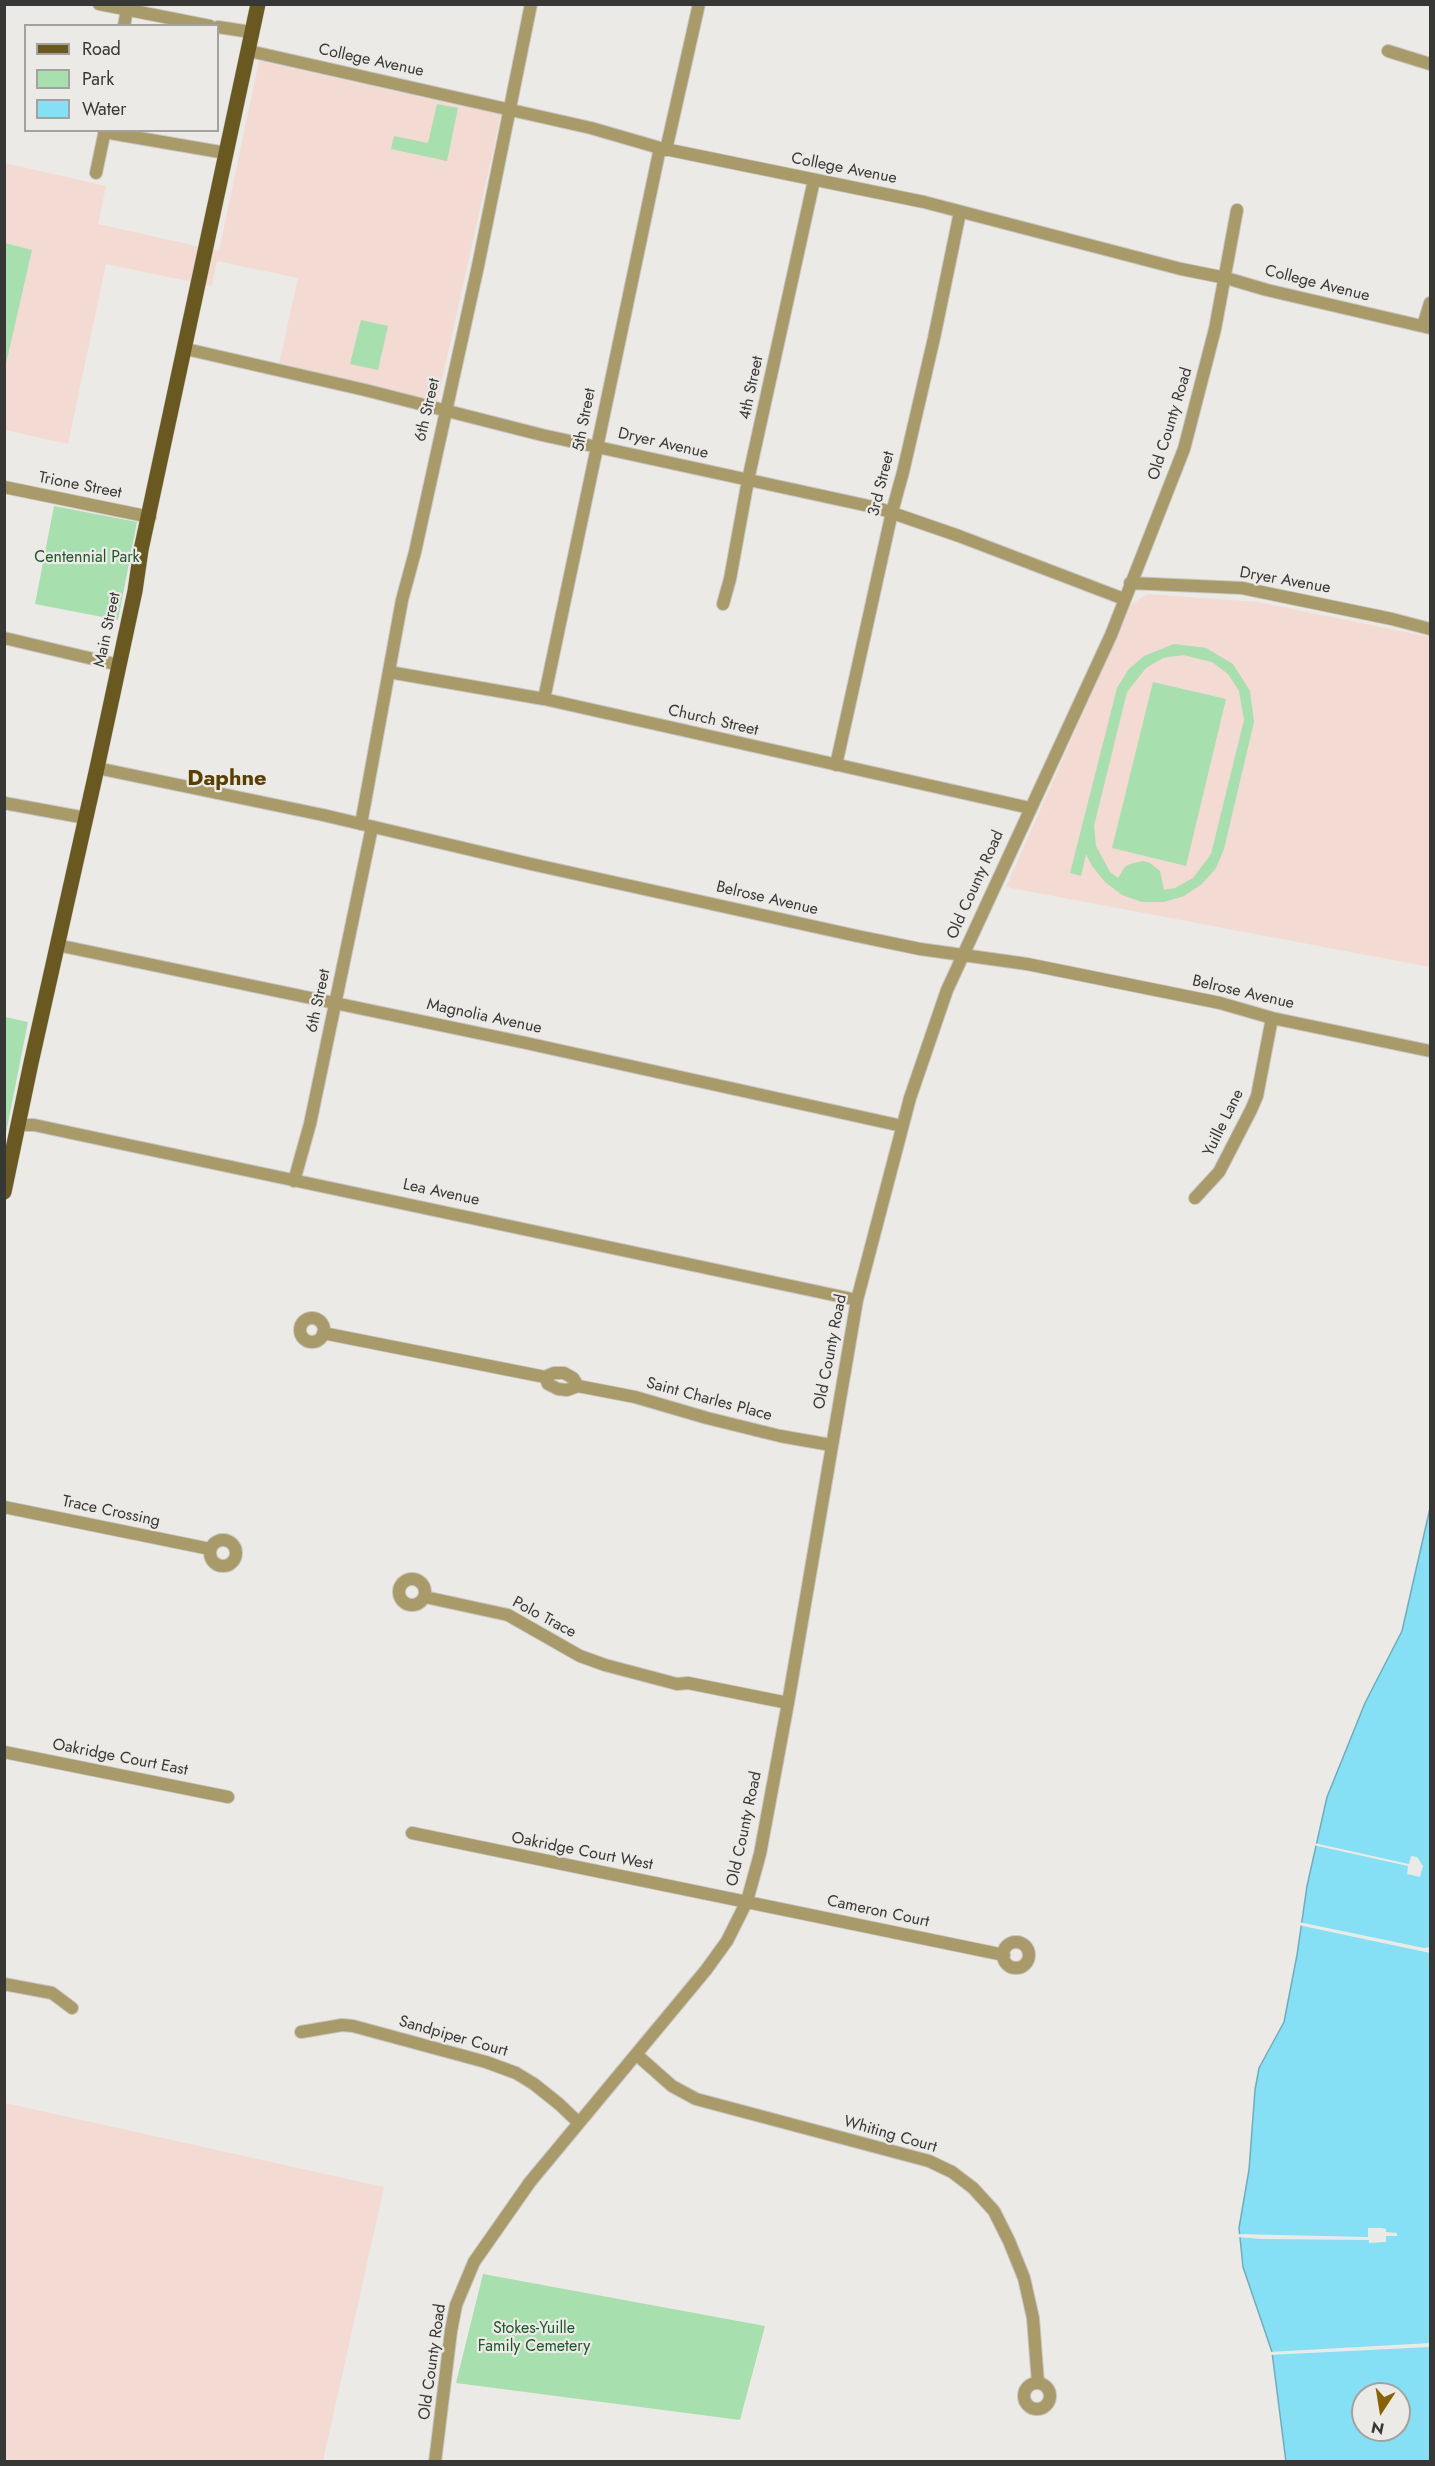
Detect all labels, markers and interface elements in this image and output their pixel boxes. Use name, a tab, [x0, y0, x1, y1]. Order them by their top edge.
legend	[24, 24, 219, 132]
text: Road	[82, 36, 121, 62]
street label: College Avenue	[317, 40, 425, 82]
text: Park	[82, 66, 114, 92]
text: Water	[82, 96, 126, 122]
street label: College Avenue	[790, 149, 898, 189]
street label: College Avenue	[1263, 262, 1371, 306]
street label: 4th Street	[736, 354, 768, 422]
street label: Old County Road	[1145, 365, 1197, 483]
street label: 6th Street	[411, 376, 445, 444]
street label: 5th Street	[569, 387, 601, 453]
street label: Dryer Avenue	[616, 424, 710, 464]
street label: 3rd Street	[865, 450, 899, 518]
street label: Trione Street	[37, 469, 123, 503]
park label: Centennial Park	[34, 548, 140, 568]
street label: Dryer Avenue	[1238, 564, 1332, 598]
street label: Main Street	[91, 591, 125, 669]
street label: Church Street	[666, 701, 760, 741]
district label: Daphne	[187, 767, 267, 793]
street label: Old County Road	[943, 828, 1009, 942]
street label: Belrose Avenue	[714, 878, 820, 920]
street label: 6th Street	[303, 967, 335, 1035]
street label: Belrose Avenue	[1190, 972, 1296, 1014]
street label: Magnolia Avenue	[425, 995, 543, 1039]
street label: Yuille Lane	[1200, 1086, 1248, 1160]
street label: Lea Avenue	[401, 1176, 481, 1210]
street label: Old County Road	[810, 1293, 852, 1411]
street label: Saint Charles Place	[644, 1374, 774, 1426]
street label: Trace Crossing	[60, 1492, 162, 1532]
street label: Polo Trace	[509, 1593, 579, 1643]
street label: Oakridge Court East	[51, 1735, 189, 1781]
street label: Old County Road	[723, 1770, 767, 1888]
street label: Oakridge Court West	[510, 1829, 654, 1875]
street label: Cameron Court	[825, 1892, 931, 1932]
street label: Sandpiper Court	[396, 2012, 510, 2062]
street label: Whiting Court	[841, 2113, 939, 2157]
street label: Old County Road	[415, 2303, 451, 2421]
park label: Stokes-Yuille Family Cemetery	[478, 2319, 590, 2357]
north arrow	[1351, 2382, 1411, 2442]
text: N	[1369, 2416, 1386, 2441]

